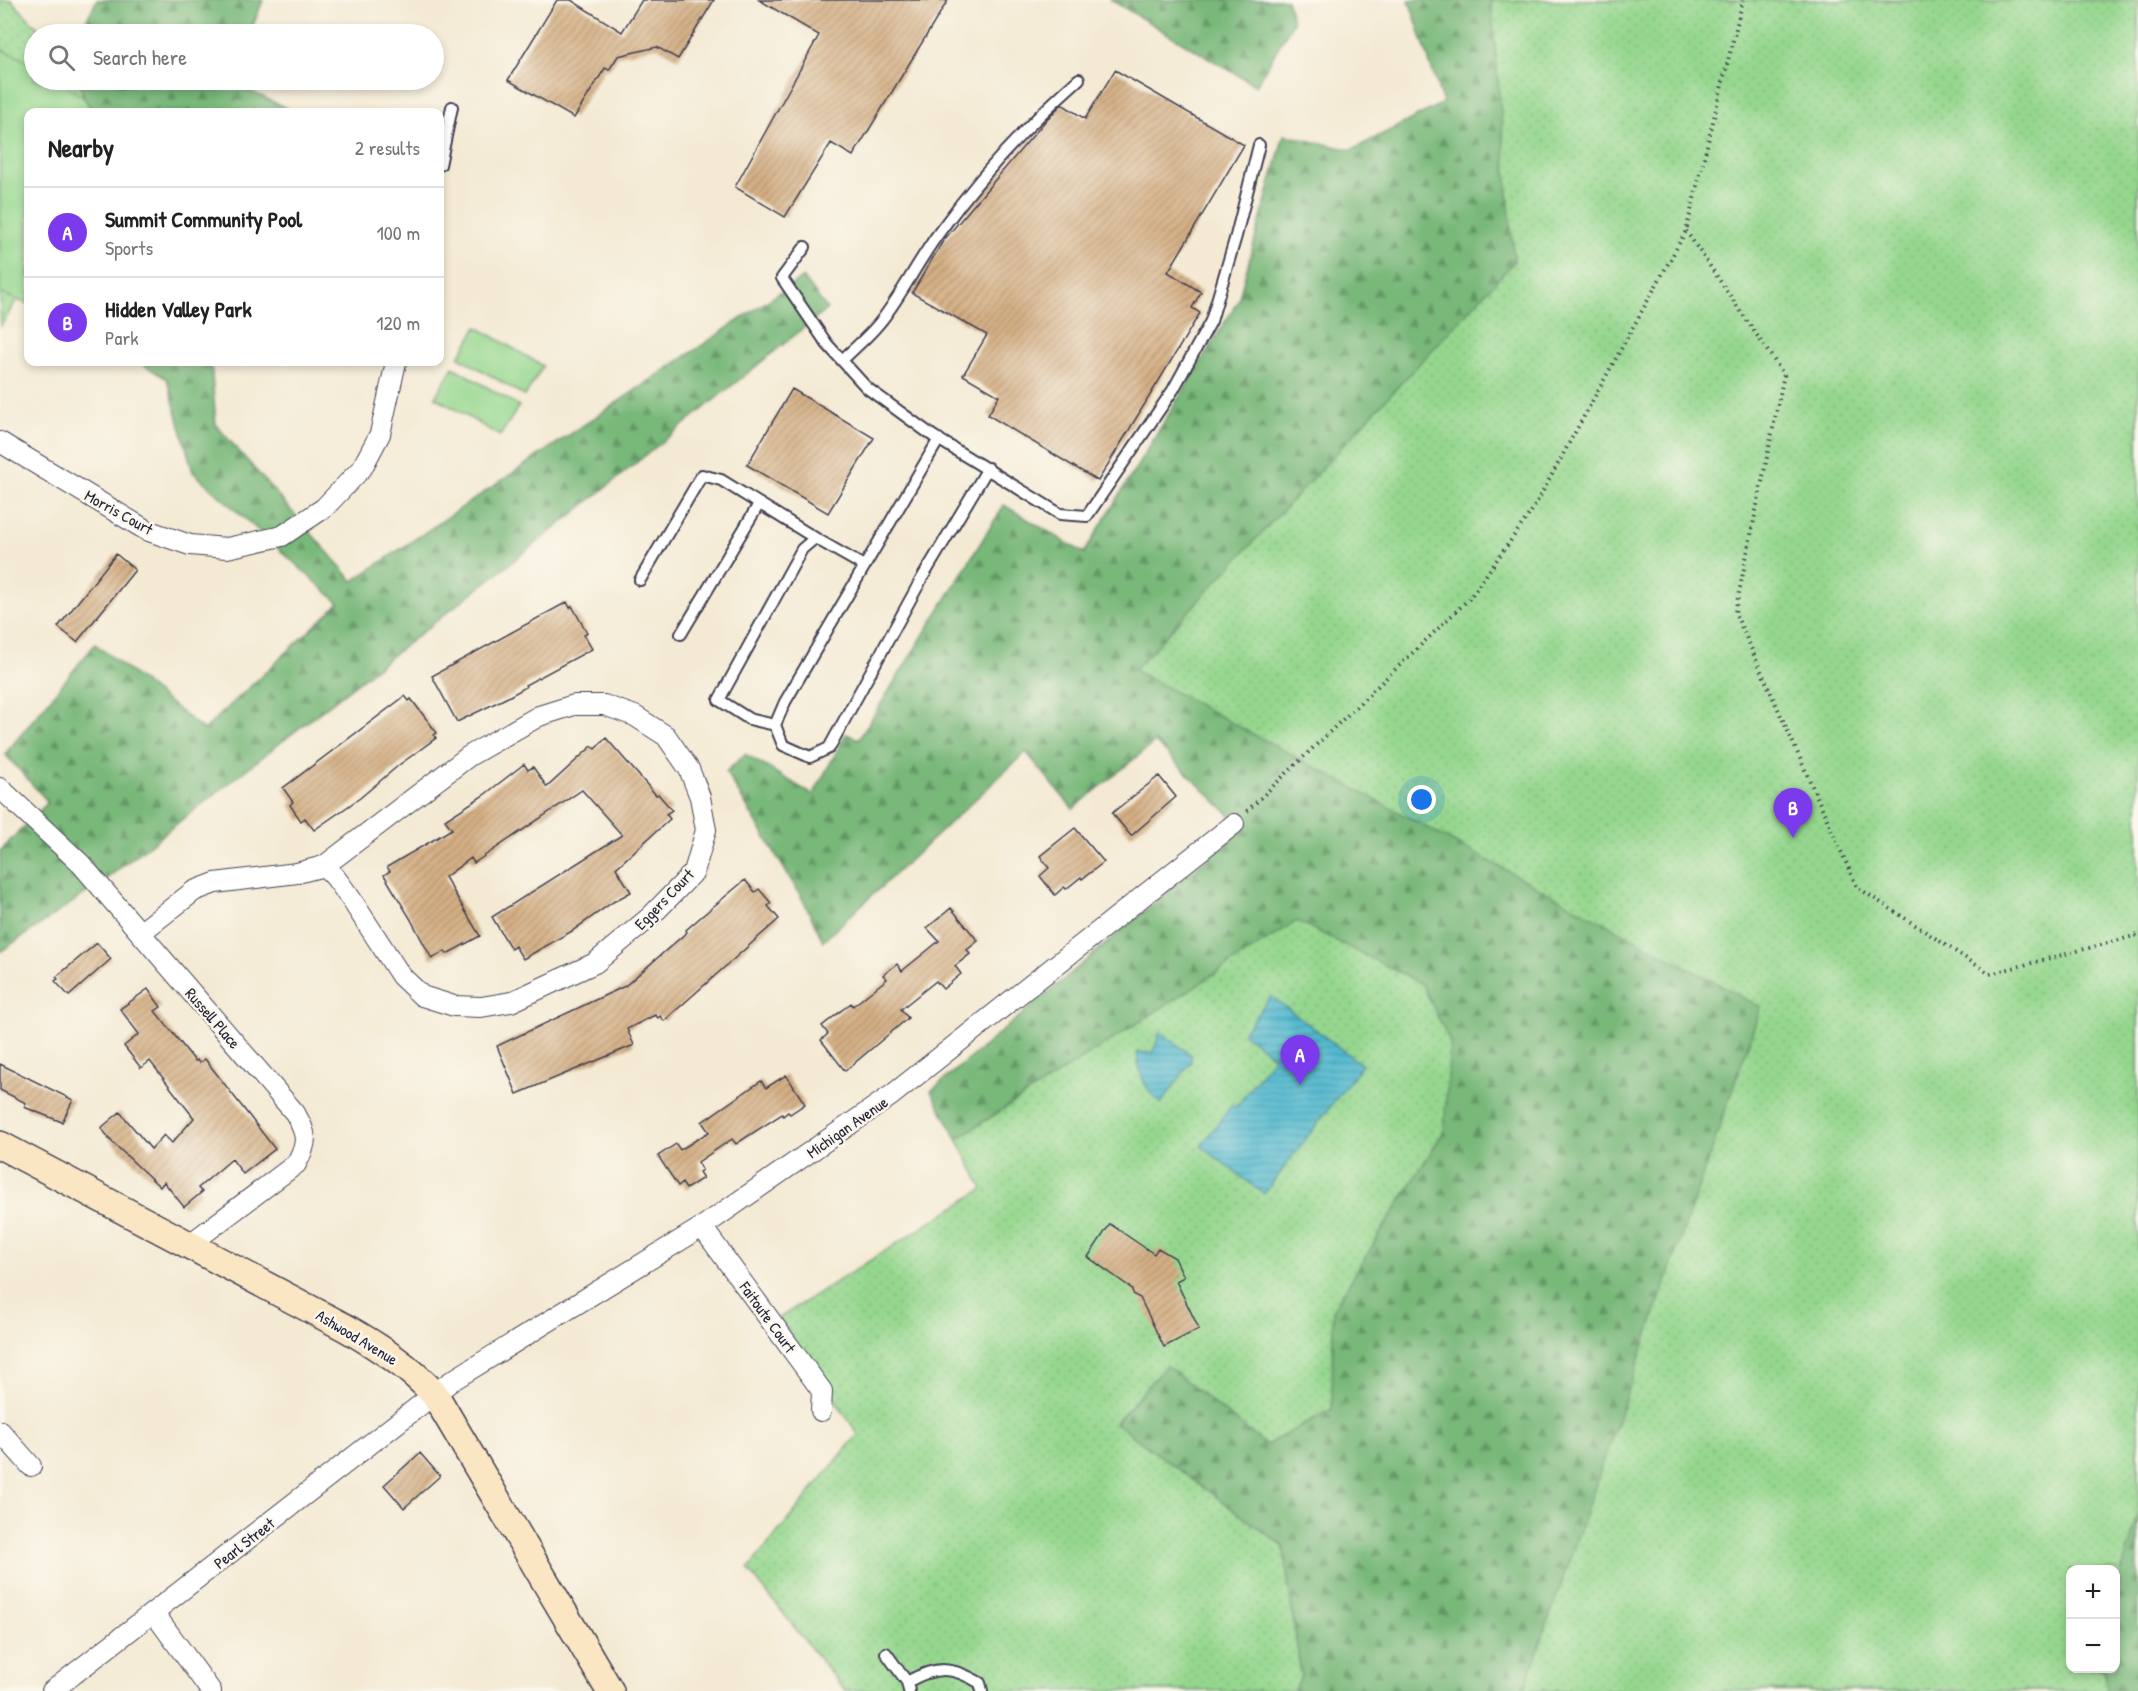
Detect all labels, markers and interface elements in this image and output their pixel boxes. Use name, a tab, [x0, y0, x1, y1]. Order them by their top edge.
search box	[24, 24, 444, 90]
icon: search	[45, 41, 78, 74]
text: Search here	[93, 42, 187, 72]
text: Nearby	[48, 130, 114, 165]
text: 2 results	[355, 134, 420, 161]
text: Summit Community Pool	[105, 204, 302, 234]
text: A	[63, 219, 72, 246]
text: 100 m	[377, 219, 420, 246]
text: Sports	[105, 234, 153, 261]
text: Hidden Valley Park	[105, 294, 252, 324]
text: B	[62, 309, 73, 336]
text: 120 m	[376, 309, 420, 336]
text: Park	[105, 324, 138, 351]
street label: Morris Court	[81, 484, 158, 540]
your location	[1407, 785, 1436, 814]
pin: B	[1774, 788, 1812, 838]
street label: Eggers Court	[629, 863, 699, 934]
street label: Russell Place	[181, 983, 246, 1054]
pin: A	[1280, 1036, 1320, 1085]
street label: Michigan Avenue	[802, 1091, 893, 1163]
street label: Faitoute Court	[734, 1276, 802, 1357]
street label: Ashwood Avenue	[312, 1304, 402, 1370]
street label: Pearl Street	[209, 1512, 279, 1574]
map controls	[2066, 1565, 2120, 1673]
button: +	[2066, 1565, 2120, 1619]
button: −	[2066, 1619, 2120, 1673]

